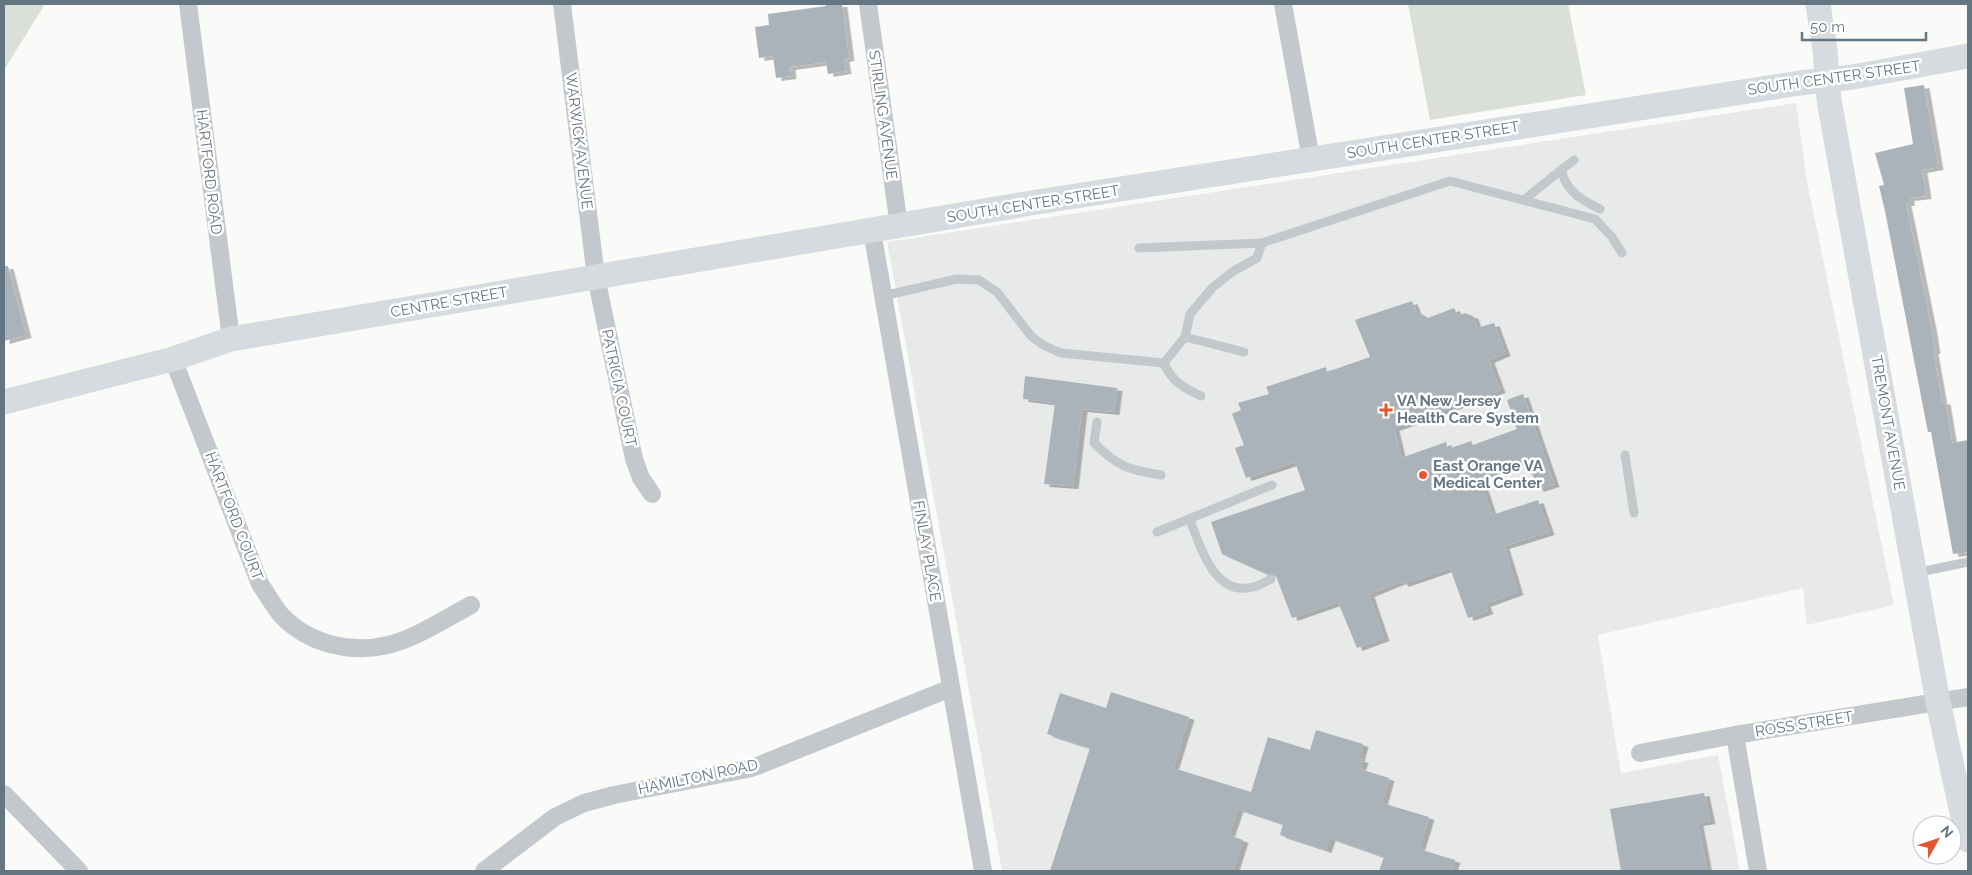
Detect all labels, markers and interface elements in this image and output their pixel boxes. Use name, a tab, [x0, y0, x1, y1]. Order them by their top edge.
scale bar	[1802, 10, 1926, 42]
text: 50 m	[1810, 18, 1845, 36]
street label: STIRLING AVENUE	[865, 49, 901, 181]
street label: SOUTH CENTER STREET	[1747, 57, 1921, 99]
street label: WARWICK AVENUE	[562, 72, 596, 210]
street label: HARTFORD ROAD	[192, 108, 226, 236]
street label: SOUTH CENTER STREET	[1346, 117, 1520, 163]
street label: SOUTH CENTER STREET	[946, 181, 1120, 227]
street label: CENTRE STREET	[389, 283, 509, 321]
street label: PATRICIA COURT	[598, 328, 640, 448]
street label: TREMONT AVENUE	[1867, 354, 1909, 492]
place label: VA New Jersey Health Care System	[1397, 392, 1539, 427]
marker: VA New Jersey Health Care System	[1379, 403, 1393, 417]
street label: HARTFORD COURT	[201, 449, 267, 583]
place label: East Orange VA Medical Center	[1433, 457, 1544, 492]
marker: East Orange VA Medical Center	[1417, 469, 1429, 481]
street label: FINLAY PLACE	[909, 499, 945, 603]
street label: ROSS STREET	[1754, 707, 1854, 741]
street label: HAMILTON ROAD	[636, 755, 760, 799]
north arrow	[1912, 815, 1962, 865]
text: N	[1937, 822, 1957, 841]

